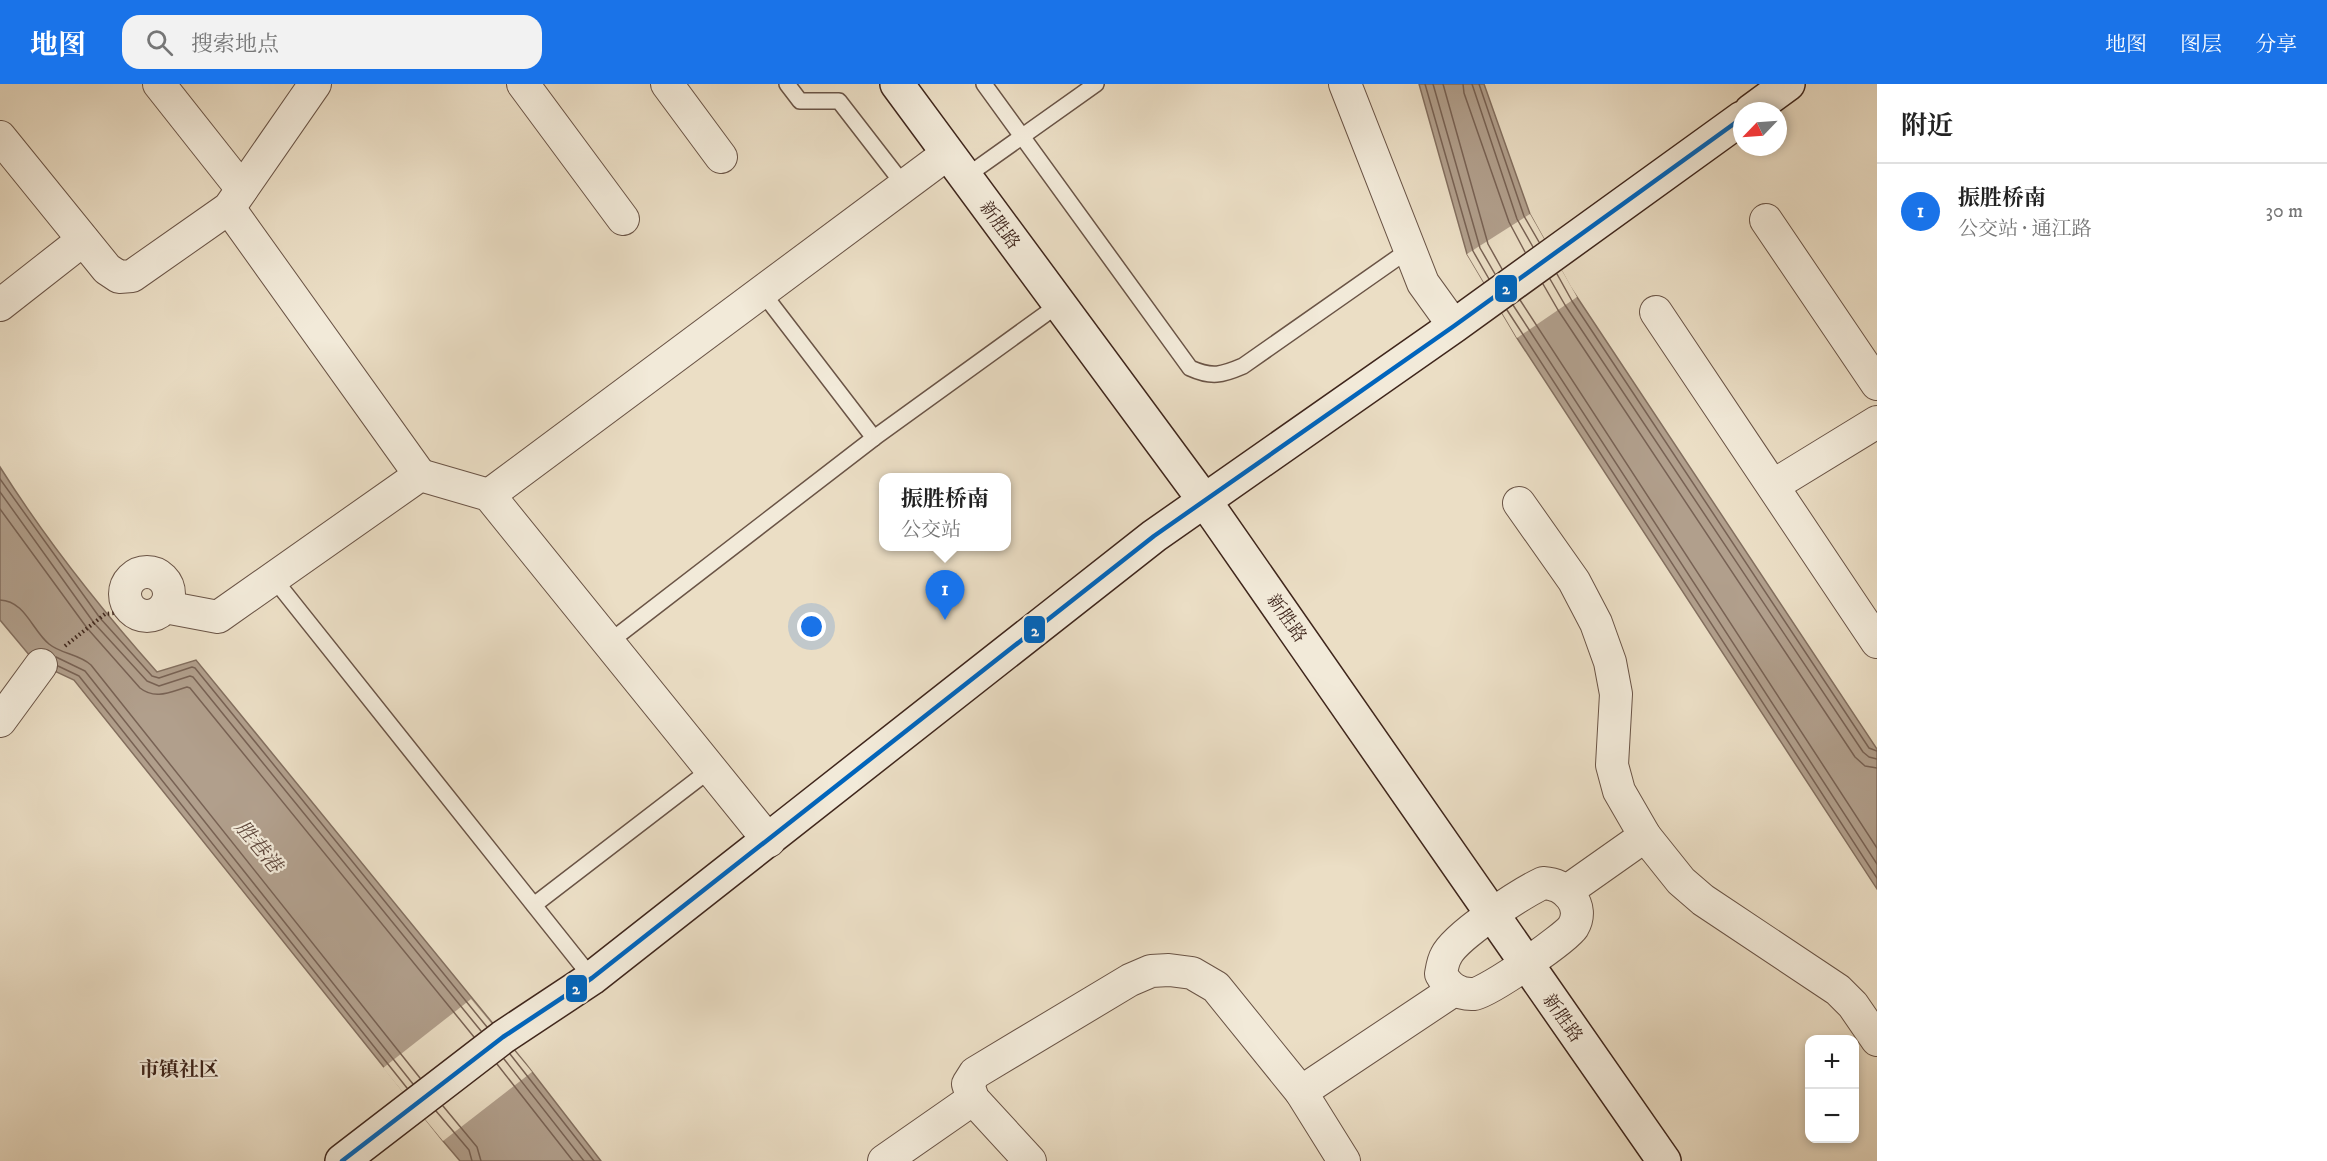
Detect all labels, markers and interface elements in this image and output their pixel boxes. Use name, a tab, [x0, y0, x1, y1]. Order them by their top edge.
search box	[122, 15, 542, 69]
icon: search	[143, 26, 176, 59]
text: 地图	[30, 28, 86, 63]
text: 搜索地点	[191, 31, 279, 58]
text: 地图	[2105, 32, 2147, 58]
text: 图层	[2180, 32, 2222, 58]
text: 分享	[2255, 32, 2297, 58]
north arrow	[1733, 102, 1787, 156]
text: 附近	[1901, 110, 1953, 143]
text: 振胜桥南	[1958, 185, 2046, 212]
street label: 新胜路	[974, 197, 1024, 254]
text: 1	[1917, 199, 1924, 224]
text: 30 m	[2265, 199, 2303, 224]
text: 公交站 · 通江路	[1958, 217, 2091, 242]
line badge: 2	[1494, 274, 1518, 303]
text: 2	[1502, 279, 1511, 299]
popup	[879, 473, 1011, 551]
text: 振胜桥南	[901, 486, 989, 513]
text: 公交站	[901, 518, 961, 543]
pin: 1	[926, 570, 964, 620]
street label: 新胜路	[1262, 590, 1311, 647]
your location	[797, 612, 826, 641]
line badge: 2	[1023, 615, 1046, 644]
text: 2	[1031, 621, 1040, 641]
water label: 胜巷港	[229, 816, 289, 880]
line badge: 2	[565, 974, 588, 1003]
text: 2	[572, 979, 581, 999]
street label: 新胜路	[1538, 990, 1587, 1047]
map controls	[1805, 1035, 1859, 1143]
button: +	[1805, 1035, 1859, 1089]
district label: 市镇社区	[139, 1058, 219, 1083]
button: −	[1805, 1089, 1859, 1143]

